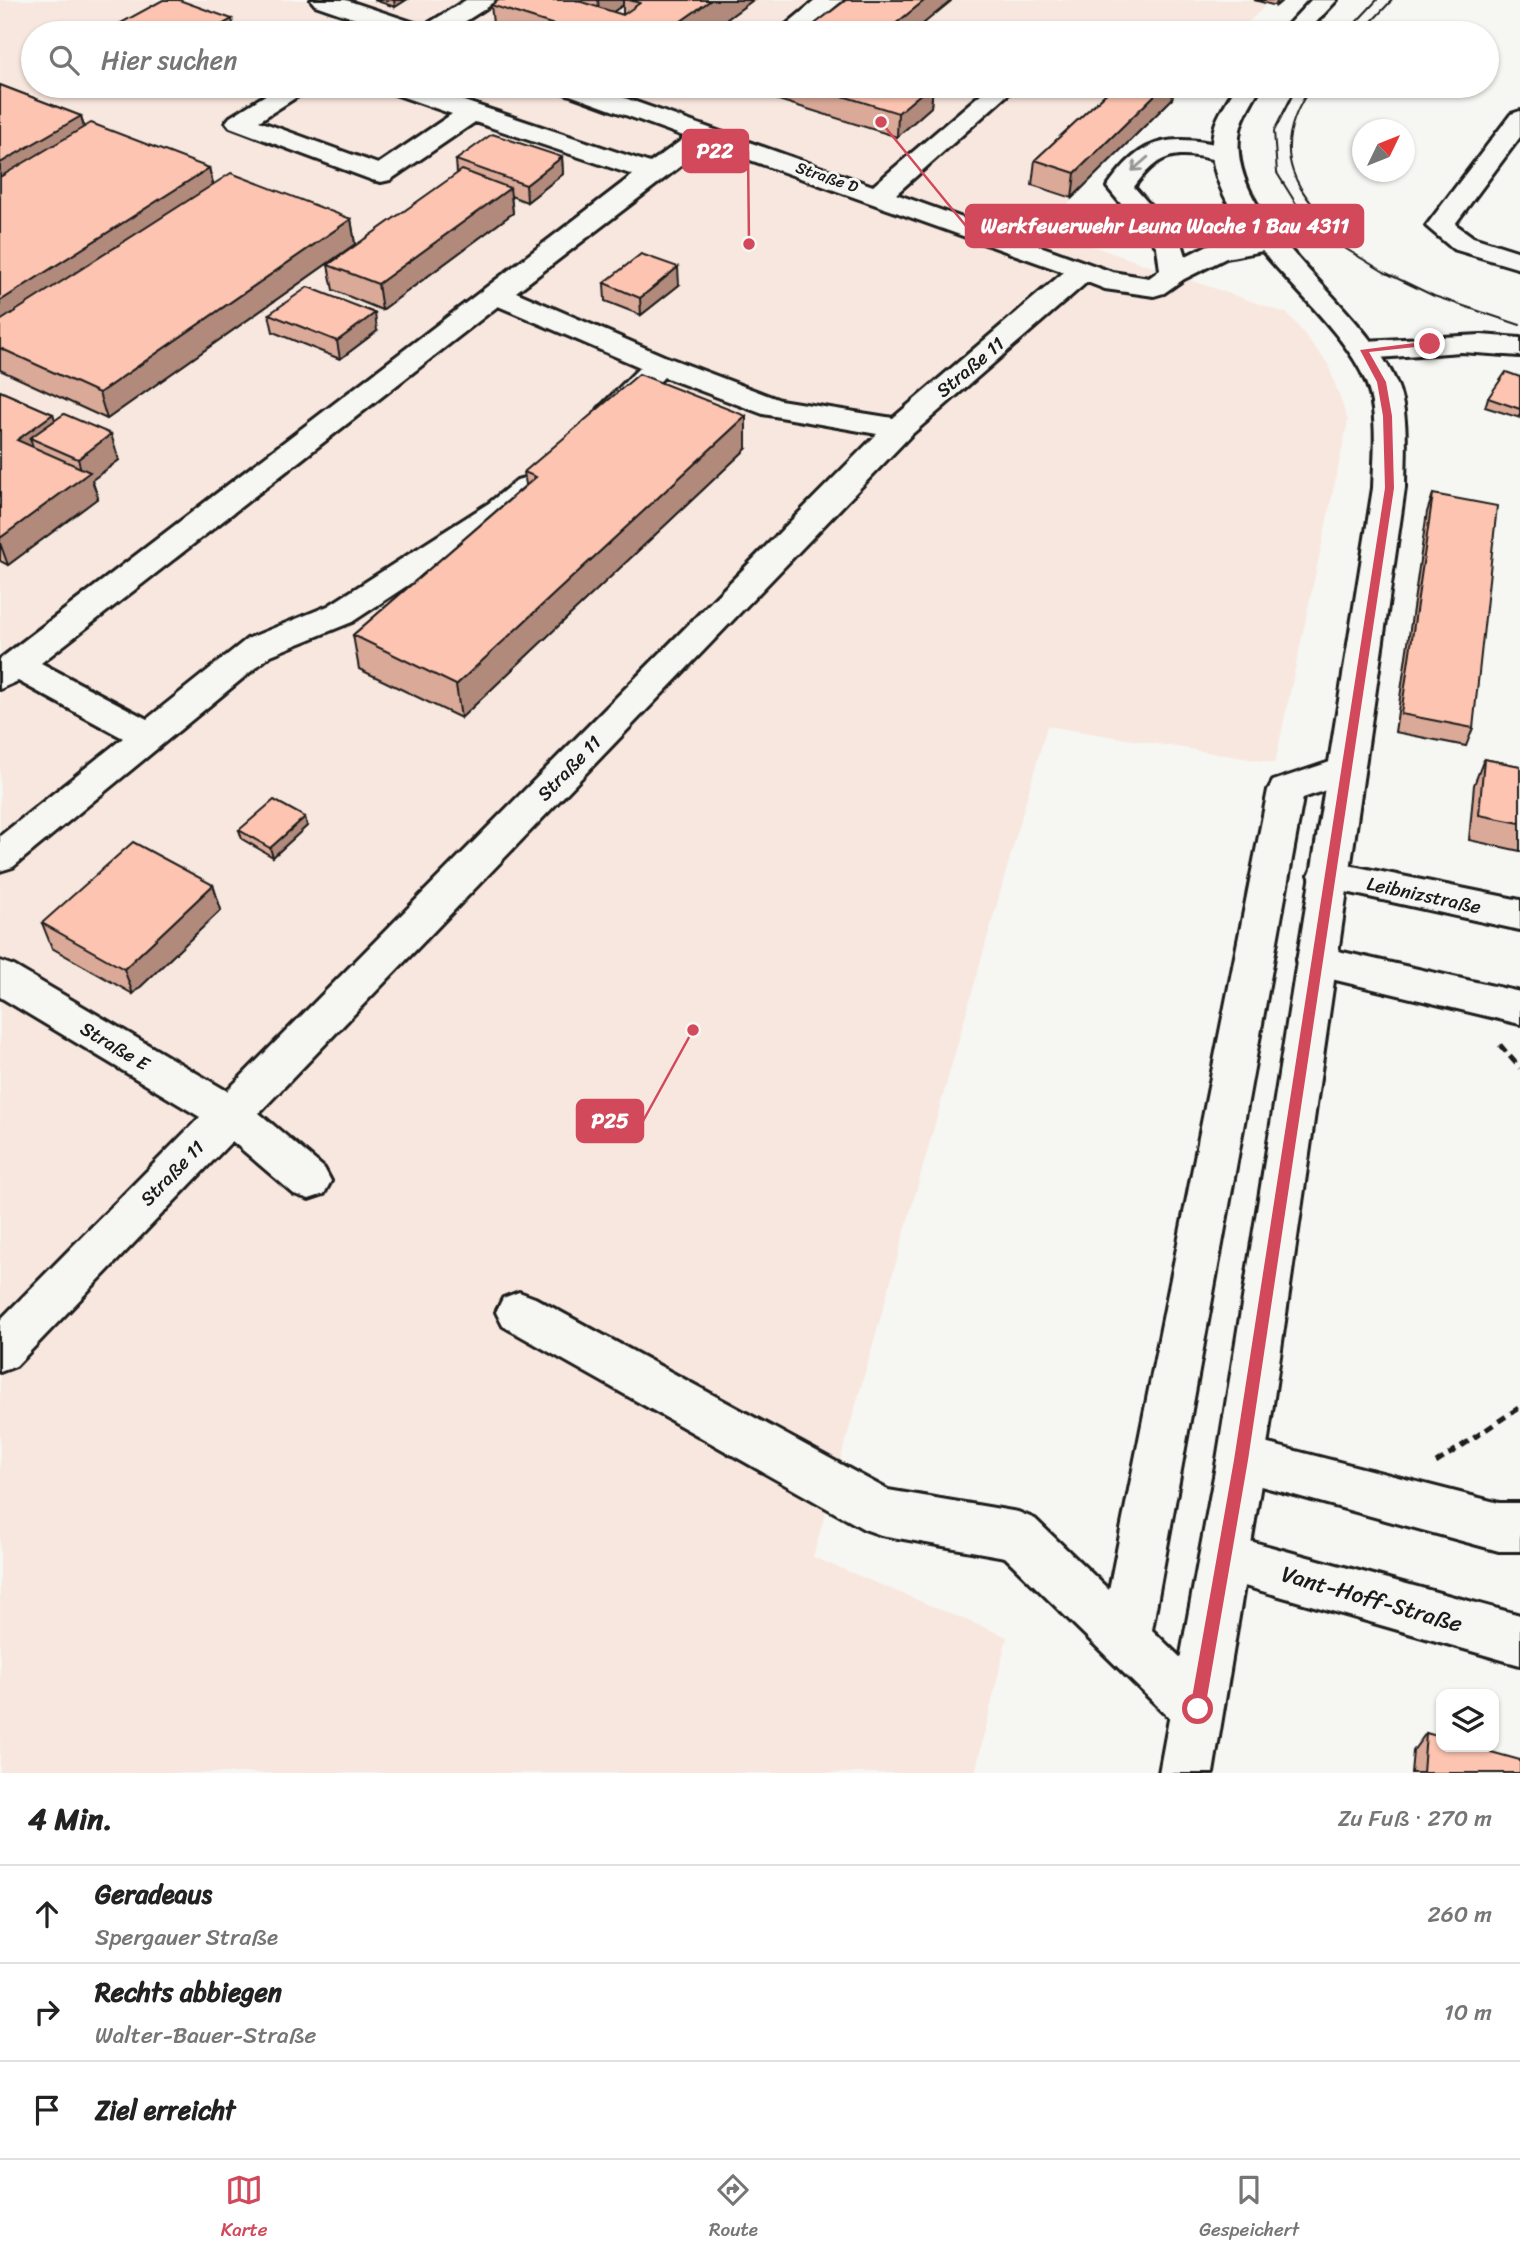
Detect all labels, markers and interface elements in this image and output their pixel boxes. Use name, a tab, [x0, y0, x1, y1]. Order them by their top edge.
search box	[21, 21, 1499, 98]
text: Hier suchen	[101, 37, 237, 83]
icon: search	[45, 41, 83, 79]
north arrow	[1352, 119, 1415, 182]
callout: P22	[683, 130, 748, 172]
text: P22	[697, 132, 733, 170]
street label: Straße D	[792, 153, 863, 201]
one-way arrow	[1131, 156, 1149, 172]
callout: Werkfeuerwehr Leuna Wache 1 Bau 4311	[966, 205, 1363, 247]
text: Werkfeuerwehr Leuna Wache 1 Bau 4311	[981, 207, 1349, 245]
street label: Straße 11	[928, 328, 1012, 406]
route end	[1414, 328, 1445, 359]
street label: Straße 11	[529, 727, 609, 809]
street label: Leibnizstraße	[1364, 867, 1484, 923]
street label: Straße E	[74, 1012, 157, 1080]
callout: P25	[577, 1100, 643, 1142]
text: P25	[591, 1102, 629, 1140]
street label: Straße 11	[132, 1132, 212, 1214]
street label: Vant-Hoff-Straße	[1277, 1554, 1468, 1644]
map controls	[1436, 1689, 1499, 1752]
button: layers	[1436, 1689, 1499, 1752]
route start	[1182, 1693, 1213, 1724]
text: 4 Min.	[28, 1792, 113, 1846]
text: Zu Fuß · 270 m	[1338, 1798, 1492, 1839]
text: Geradeaus	[95, 1871, 212, 1917]
text: 260 m	[1427, 1894, 1492, 1935]
icon: ahead	[28, 1895, 66, 1933]
text: Spergauer Straße	[95, 1917, 278, 1958]
text: Rechts abbiegen	[95, 1969, 282, 2015]
text: 10 m	[1444, 1992, 1492, 2033]
icon: right	[28, 1993, 66, 2031]
text: Walter-Bauer-Straße	[95, 2015, 316, 2056]
text: Ziel erreicht	[95, 2087, 235, 2133]
icon: arrive	[28, 2091, 66, 2129]
tab: Karte	[221, 2171, 268, 2246]
tab: Route	[709, 2171, 758, 2246]
tab: Gespeichert	[1199, 2171, 1299, 2246]

